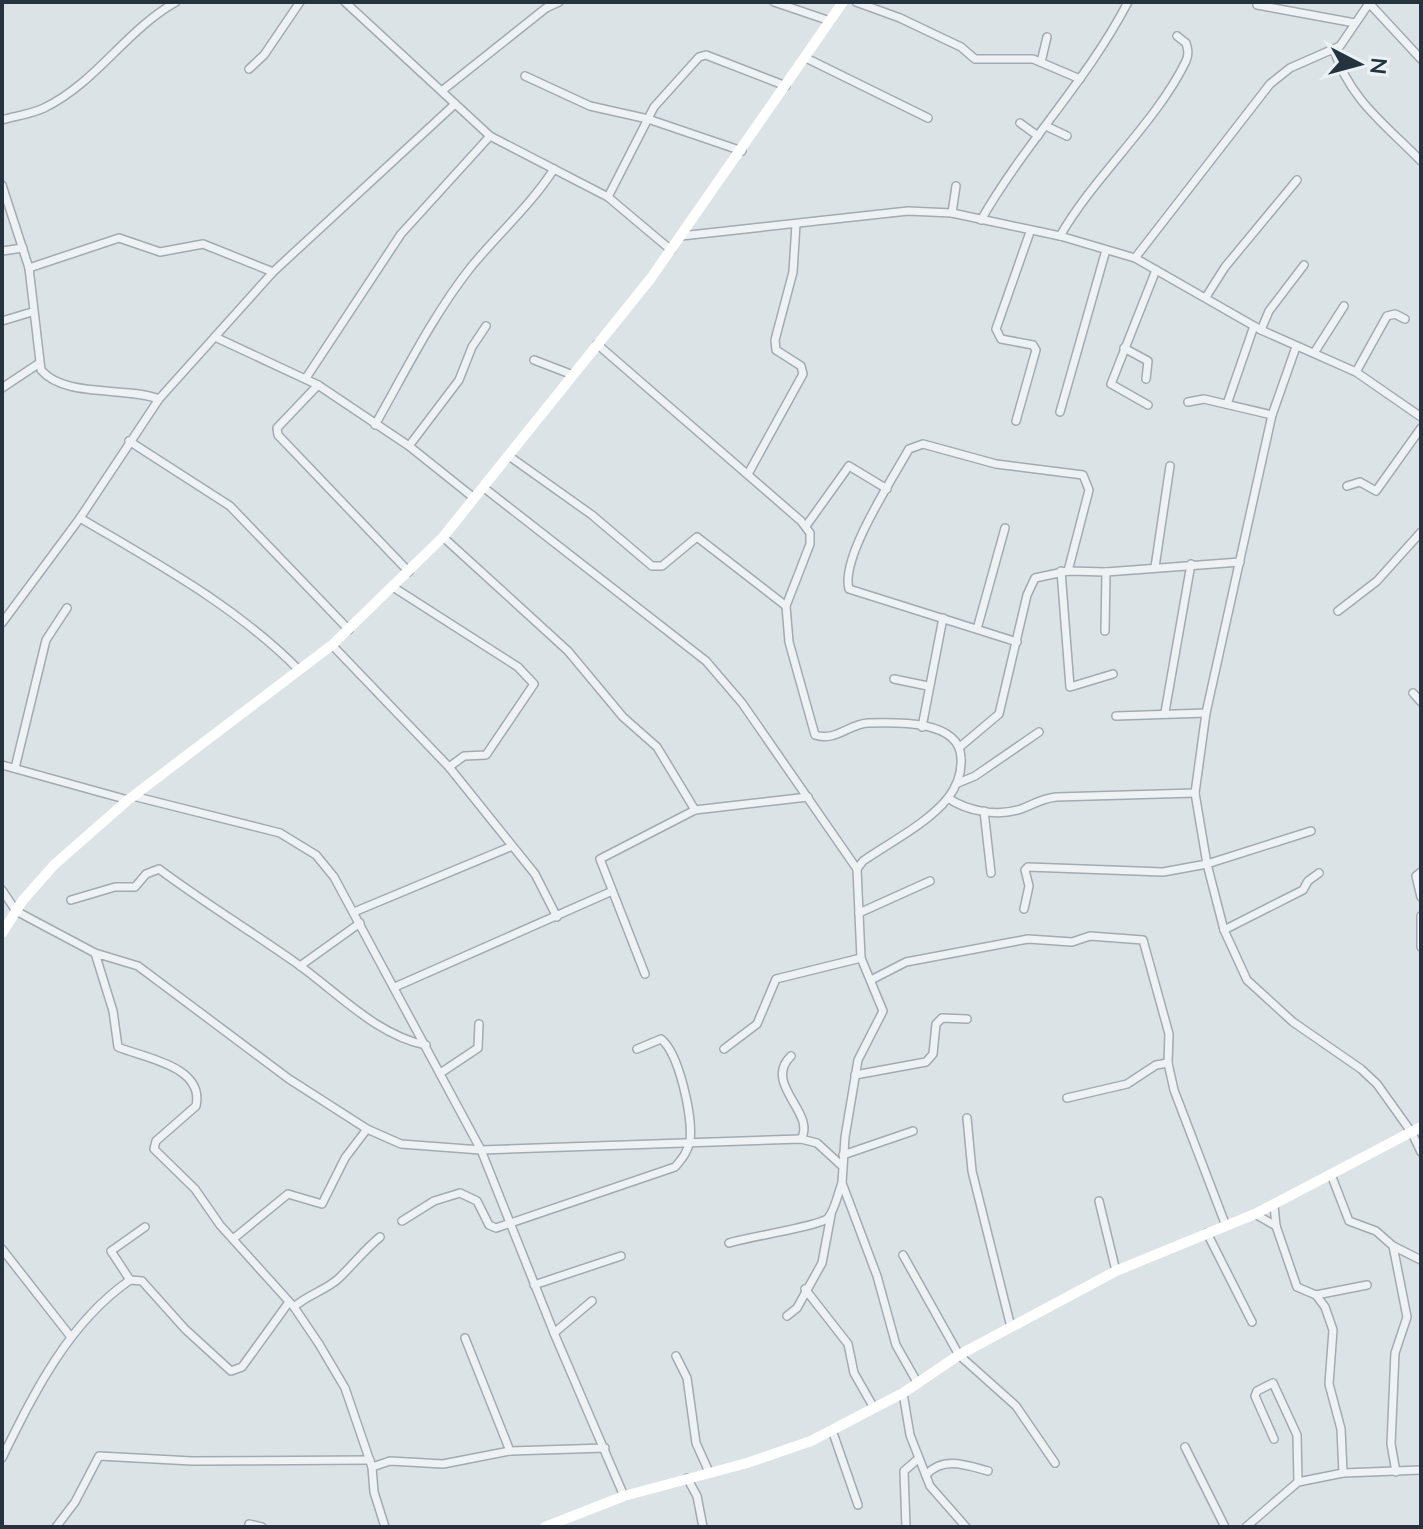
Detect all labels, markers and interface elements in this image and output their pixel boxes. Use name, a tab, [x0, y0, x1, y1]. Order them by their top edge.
north arrow	[1319, 24, 1399, 104]
text: N	[1364, 56, 1394, 76]

